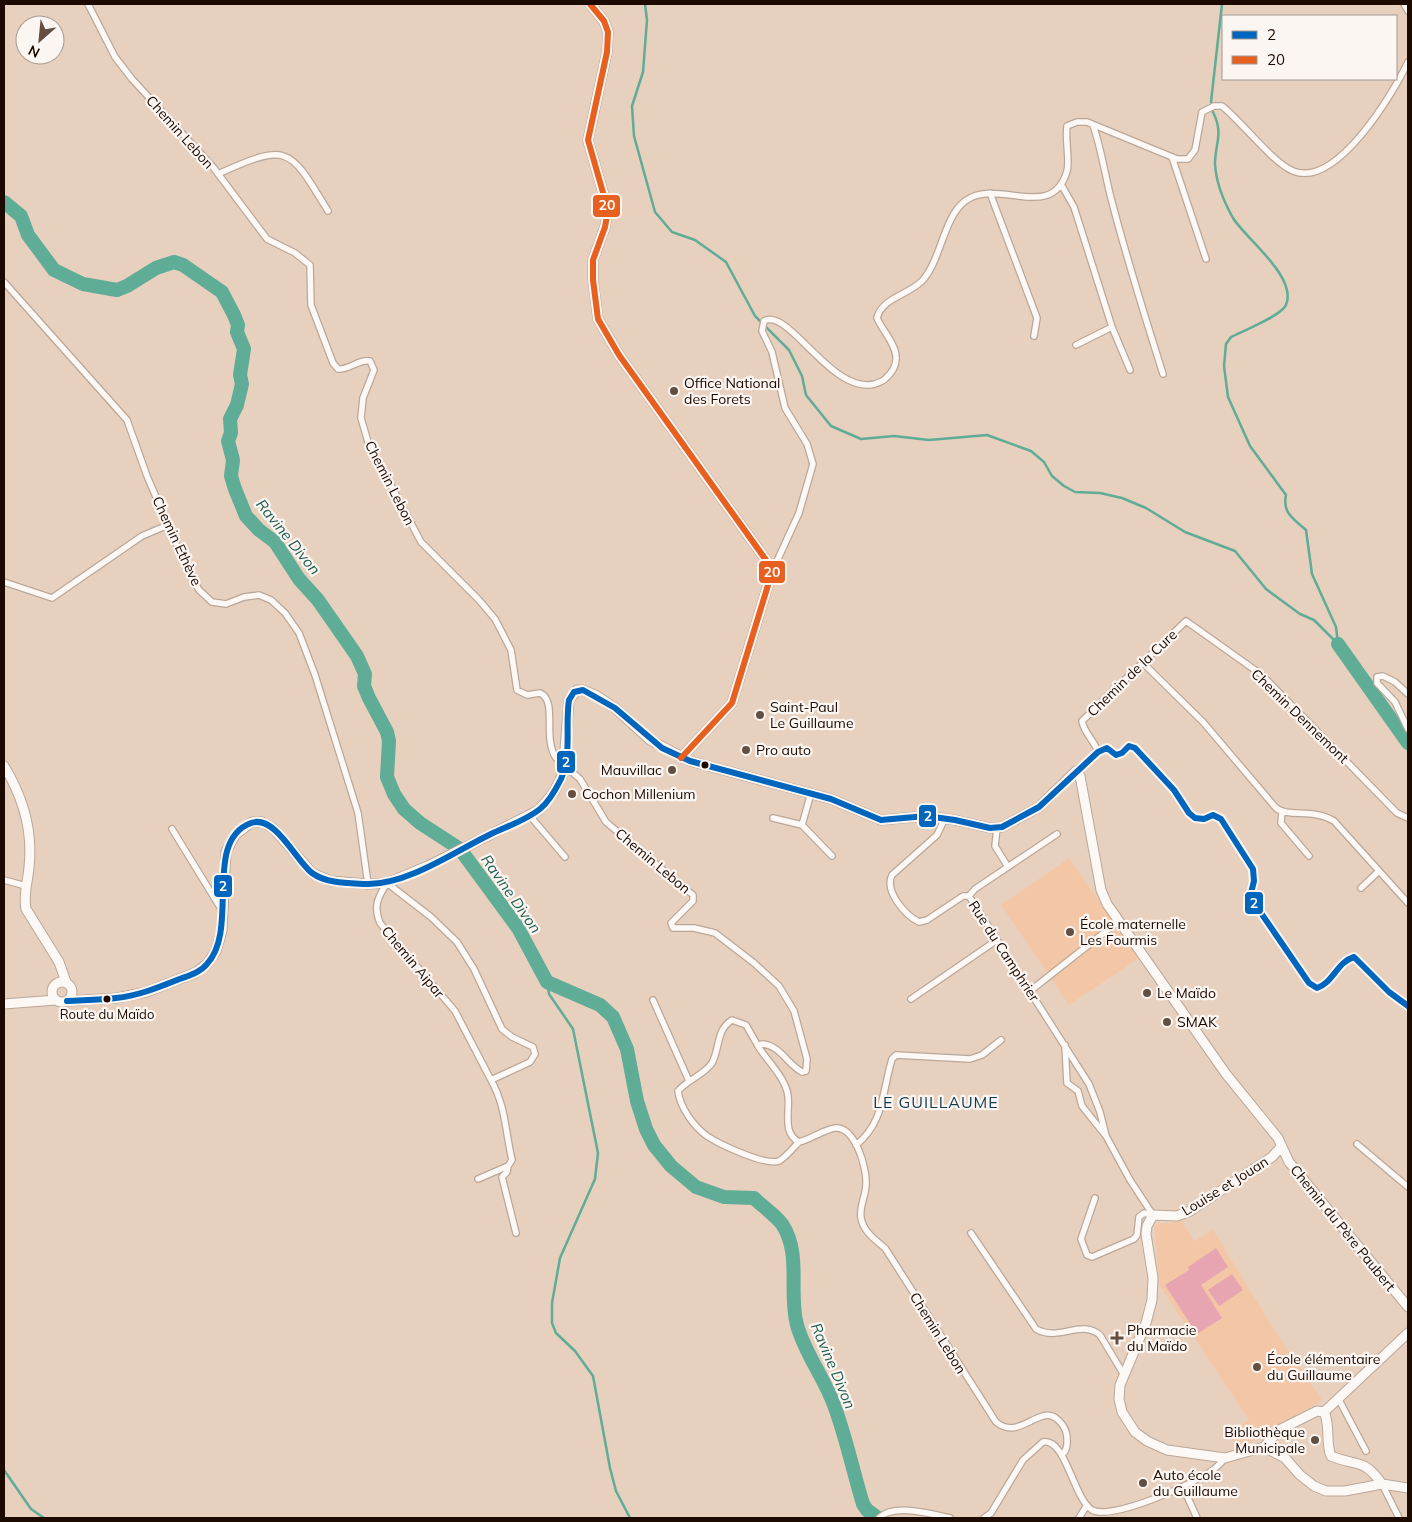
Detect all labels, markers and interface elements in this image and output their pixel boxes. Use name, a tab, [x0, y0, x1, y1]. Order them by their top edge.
north arrow	[15, 15, 65, 65]
legend	[1222, 15, 1397, 80]
text: 2	[1267, 25, 1276, 44]
text: N	[25, 41, 43, 62]
text: 20	[1267, 50, 1285, 69]
street label: Chemin Lebon	[142, 92, 218, 172]
line badge: 20	[592, 194, 621, 218]
text: 20	[599, 196, 615, 214]
place label: Office National des Forets	[684, 374, 780, 408]
marker: Office National des Forets	[668, 385, 680, 397]
street label: Chemin Lebon	[361, 438, 419, 528]
street label: Chemin Ethève	[148, 493, 206, 589]
water label: Ravine Divon	[252, 495, 325, 578]
line badge: 20	[758, 560, 786, 584]
text: 20	[764, 563, 780, 581]
street label: Chemin de la Cure	[1083, 626, 1181, 720]
street label: Chemin Dennemont	[1248, 665, 1352, 767]
place label: Saint-Paul Le Guillaume	[770, 698, 854, 732]
marker: Saint-Paul Le Guillaume	[754, 709, 766, 721]
place label: Pro auto	[756, 741, 811, 759]
marker: Pro auto	[740, 744, 752, 756]
line badge: 2	[556, 750, 576, 774]
text: 2	[562, 753, 570, 771]
unlabelled marker	[700, 760, 710, 770]
place label: Mauvillac	[601, 761, 662, 779]
marker: Mauvillac	[666, 764, 678, 776]
place label: Cochon Millenium	[582, 785, 696, 803]
marker: Cochon Millenium	[566, 788, 578, 800]
line badge: 2	[918, 804, 937, 828]
text: 2	[924, 807, 932, 825]
street label: Chemin Lebon	[612, 824, 694, 898]
water label: Ravine Divon	[477, 851, 546, 937]
line badge: 2	[213, 874, 233, 898]
text: 2	[219, 877, 227, 895]
line badge: 2	[1244, 891, 1264, 915]
text: 2	[1250, 894, 1258, 912]
street label: Rue du Camphrier	[965, 897, 1044, 1006]
place label: École maternelle Les Fourmis	[1080, 915, 1186, 949]
street label: Chemin Aipar	[378, 922, 449, 1002]
marker: École maternelle Les Fourmis	[1064, 926, 1076, 938]
place label: Le Maïdo	[1157, 984, 1216, 1002]
marker: Le Maïdo	[1141, 987, 1153, 999]
marker: Route du Maïdo	[102, 994, 112, 1004]
place label: Route du Maïdo	[60, 1006, 154, 1022]
place label: SMAK	[1177, 1013, 1218, 1031]
marker: SMAK	[1161, 1016, 1173, 1028]
district label: LE GUILLAUME	[873, 1092, 999, 1112]
street label: Louise et Jouan	[1178, 1152, 1272, 1220]
street label: Chemin du Père Paubert	[1287, 1161, 1400, 1295]
street label: Chemin Lebon	[906, 1289, 970, 1377]
water label: Ravine Divon	[807, 1320, 860, 1412]
place label: Pharmacie du Maïdo	[1127, 1321, 1196, 1355]
marker: Pharmacie du Maïdo	[1111, 1332, 1123, 1344]
place label: École élémentaire du Guillaume	[1267, 1350, 1380, 1384]
marker: École élémentaire du Guillaume	[1251, 1361, 1263, 1373]
place label: Bibliothèque Municipale	[1224, 1423, 1305, 1457]
marker: Bibliothèque Municipale	[1309, 1434, 1321, 1446]
place label: Auto école du Guillaume	[1153, 1466, 1238, 1500]
marker: Auto école du Guillaume	[1137, 1477, 1149, 1489]

